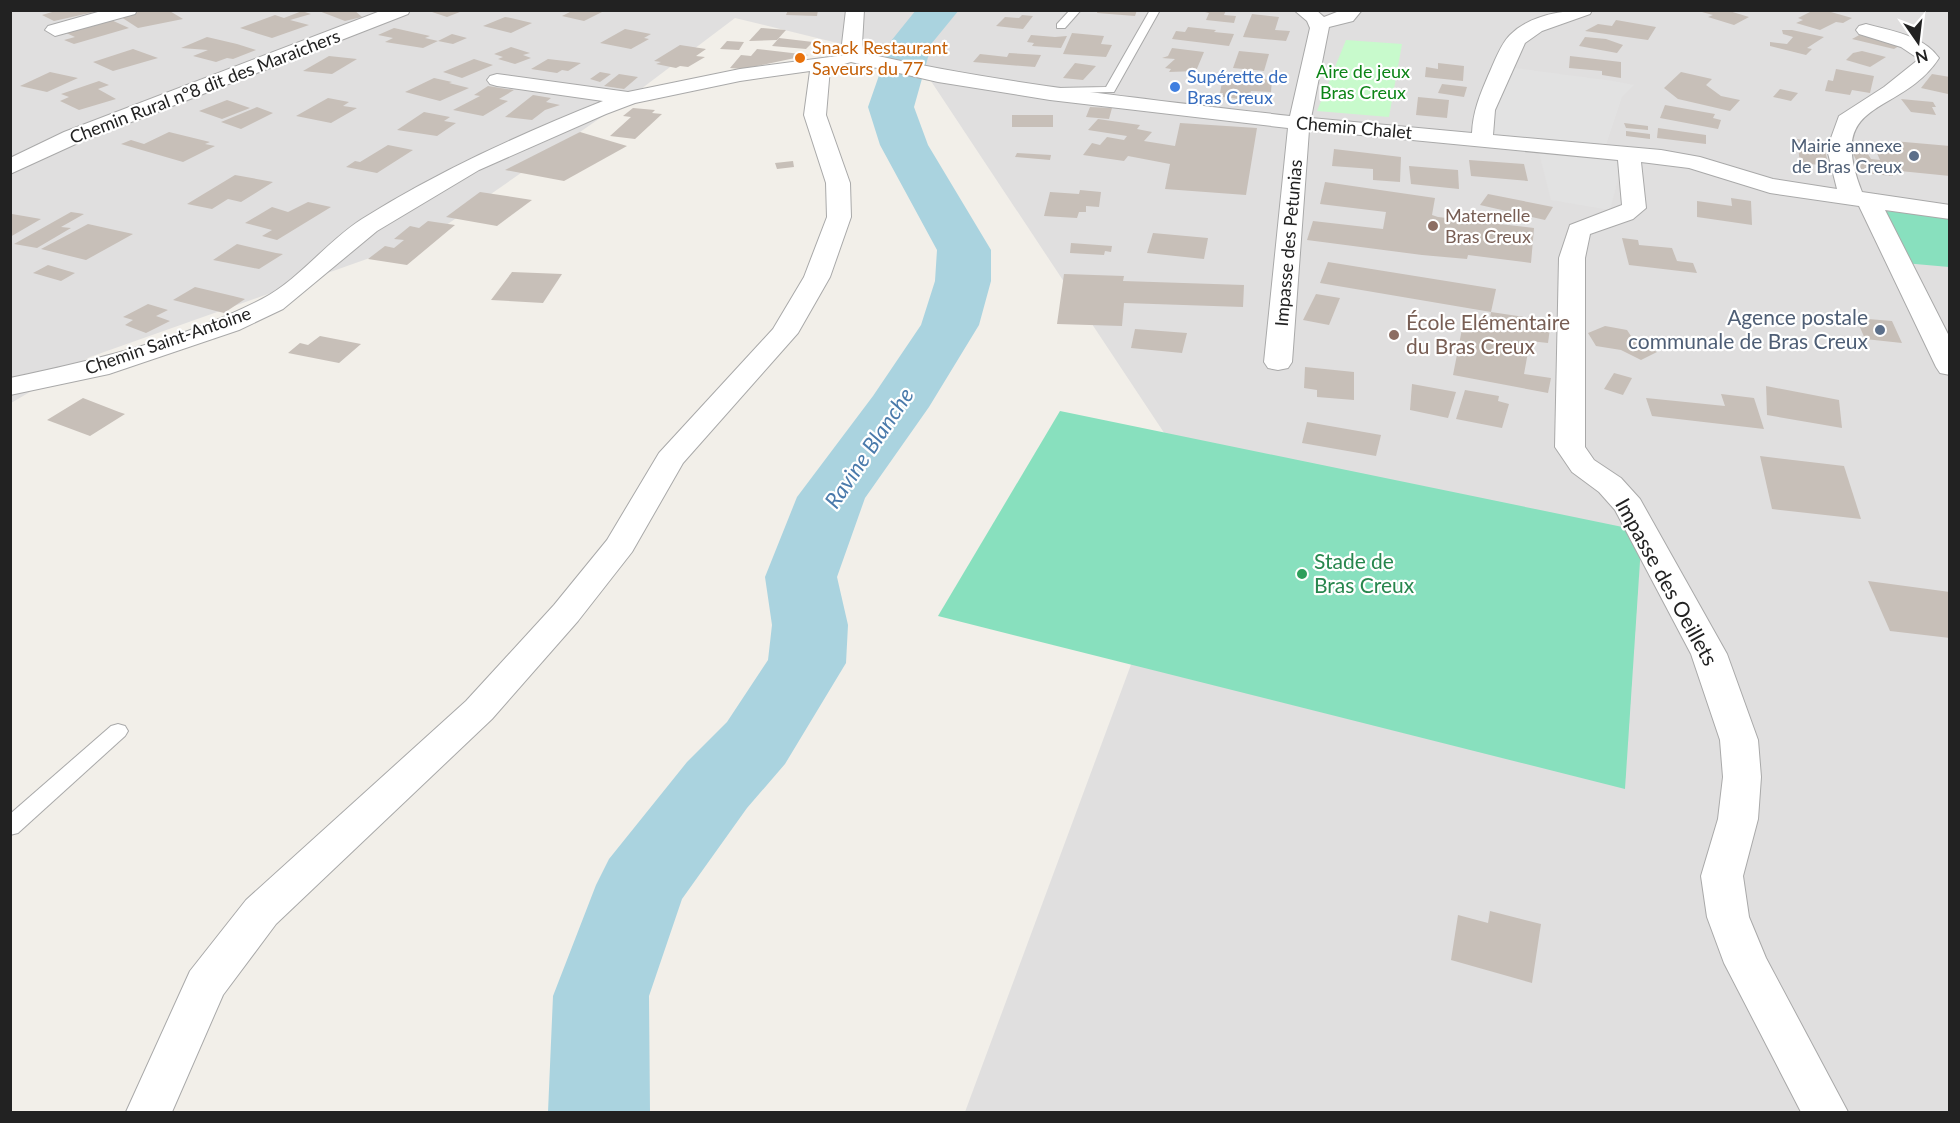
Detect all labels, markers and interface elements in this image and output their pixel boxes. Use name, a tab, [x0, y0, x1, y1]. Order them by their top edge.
north arrow	[1888, 12, 1948, 72]
street label: Chemin Rural n°8 dit des Maraichers	[66, 24, 343, 148]
place label: Snack Restaurant Saveurs du 77	[812, 36, 949, 79]
text: N	[1913, 46, 1930, 68]
marker: Snack Restaurant Saveurs du 77	[793, 51, 807, 65]
park label: Aire de jeux Bras Creux	[1316, 60, 1410, 103]
place label: Supérette de Bras Creux	[1187, 65, 1288, 108]
marker: Supérette de Bras Creux	[1168, 80, 1182, 94]
street label: Chemin Chalet	[1295, 111, 1414, 143]
place label: Mairie annexe de Bras Creux	[1791, 134, 1902, 177]
marker: Mairie annexe de Bras Creux	[1907, 149, 1921, 163]
street label: Impasse des Petunias	[1270, 158, 1306, 327]
place label: Maternelle Bras Creux	[1445, 204, 1531, 247]
marker: Maternelle Bras Creux	[1426, 219, 1440, 233]
street label: Chemin Saint-Antoine	[82, 301, 253, 379]
place label: Agence postale communale de Bras Creux	[1628, 304, 1869, 353]
place label: École Elémentaire du Bras Creux	[1406, 309, 1570, 358]
marker: Agence postale communale de Bras Creux	[1873, 323, 1887, 337]
marker: École Elémentaire du Bras Creux	[1387, 328, 1401, 342]
water label: Ravine Blanche	[818, 382, 919, 513]
street label: Impasse des Oeillets	[1611, 493, 1724, 669]
place label: Stade de Bras Creux	[1314, 548, 1415, 597]
marker: Stade de Bras Creux	[1295, 567, 1309, 581]

